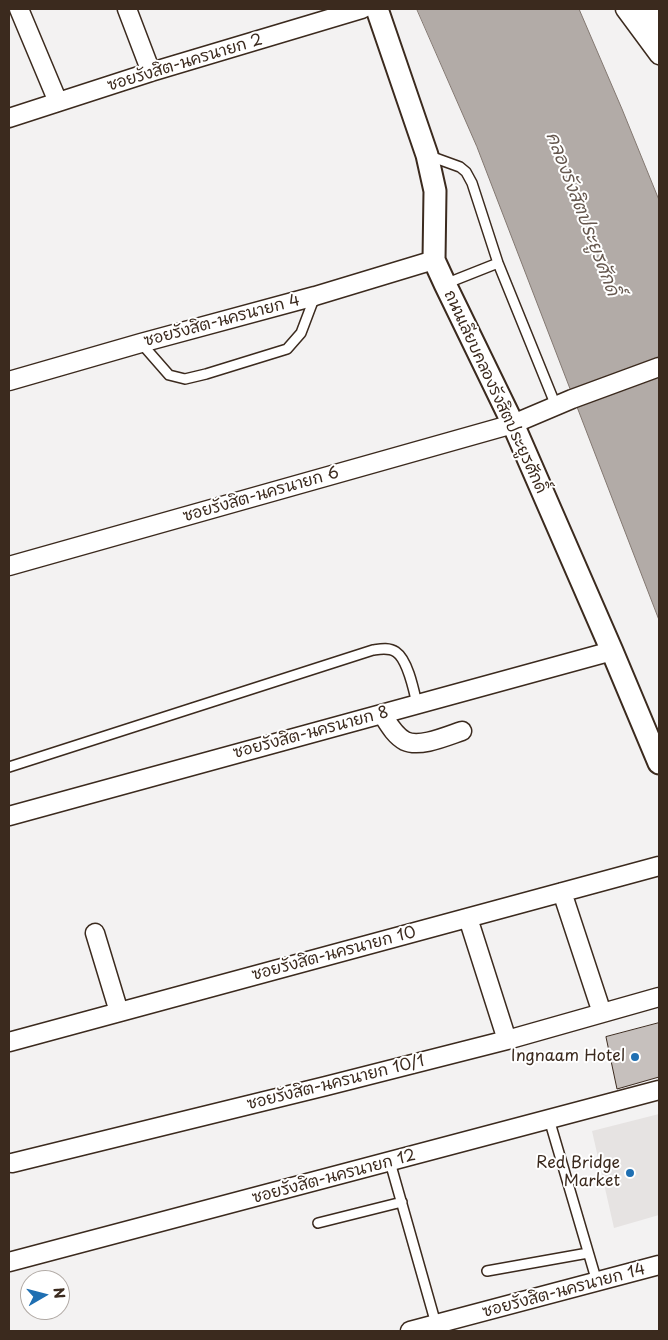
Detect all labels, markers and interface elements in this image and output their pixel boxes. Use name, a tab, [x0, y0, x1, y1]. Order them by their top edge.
street label: ซอยรังสิต-นครนายก 2	[105, 30, 265, 96]
water label: คลองรังสิตประยูรศักดิ์	[541, 129, 623, 299]
street label: ถนนเลียบคลองรังสิตประยูรศักดิ์	[439, 287, 551, 497]
street label: ซอยรังสิต-นครนายก 4	[142, 291, 302, 351]
street label: ซอยรังสิต-นครนายก 6	[181, 464, 341, 526]
street label: ซอยรังสิต-นครนายก 8	[231, 703, 391, 763]
street label: ซอยรังสิต-นครนายก 10	[250, 923, 418, 985]
place label: Ingnaam Hotel	[511, 1047, 625, 1067]
marker: Ingnaam Hotel	[629, 1051, 641, 1063]
street label: ซอยรังสิต-นครนายก 10/1	[245, 1052, 427, 1114]
street label: ซอยรังสิต-นครนายก 12	[250, 1146, 418, 1208]
place label: Red Bridge Market	[536, 1154, 620, 1192]
marker: Red Bridge Market	[624, 1167, 636, 1179]
street label: ซอยรังสิต-นครนายก 14	[480, 1260, 648, 1322]
north arrow	[20, 1270, 70, 1320]
text: N	[48, 1286, 71, 1300]

